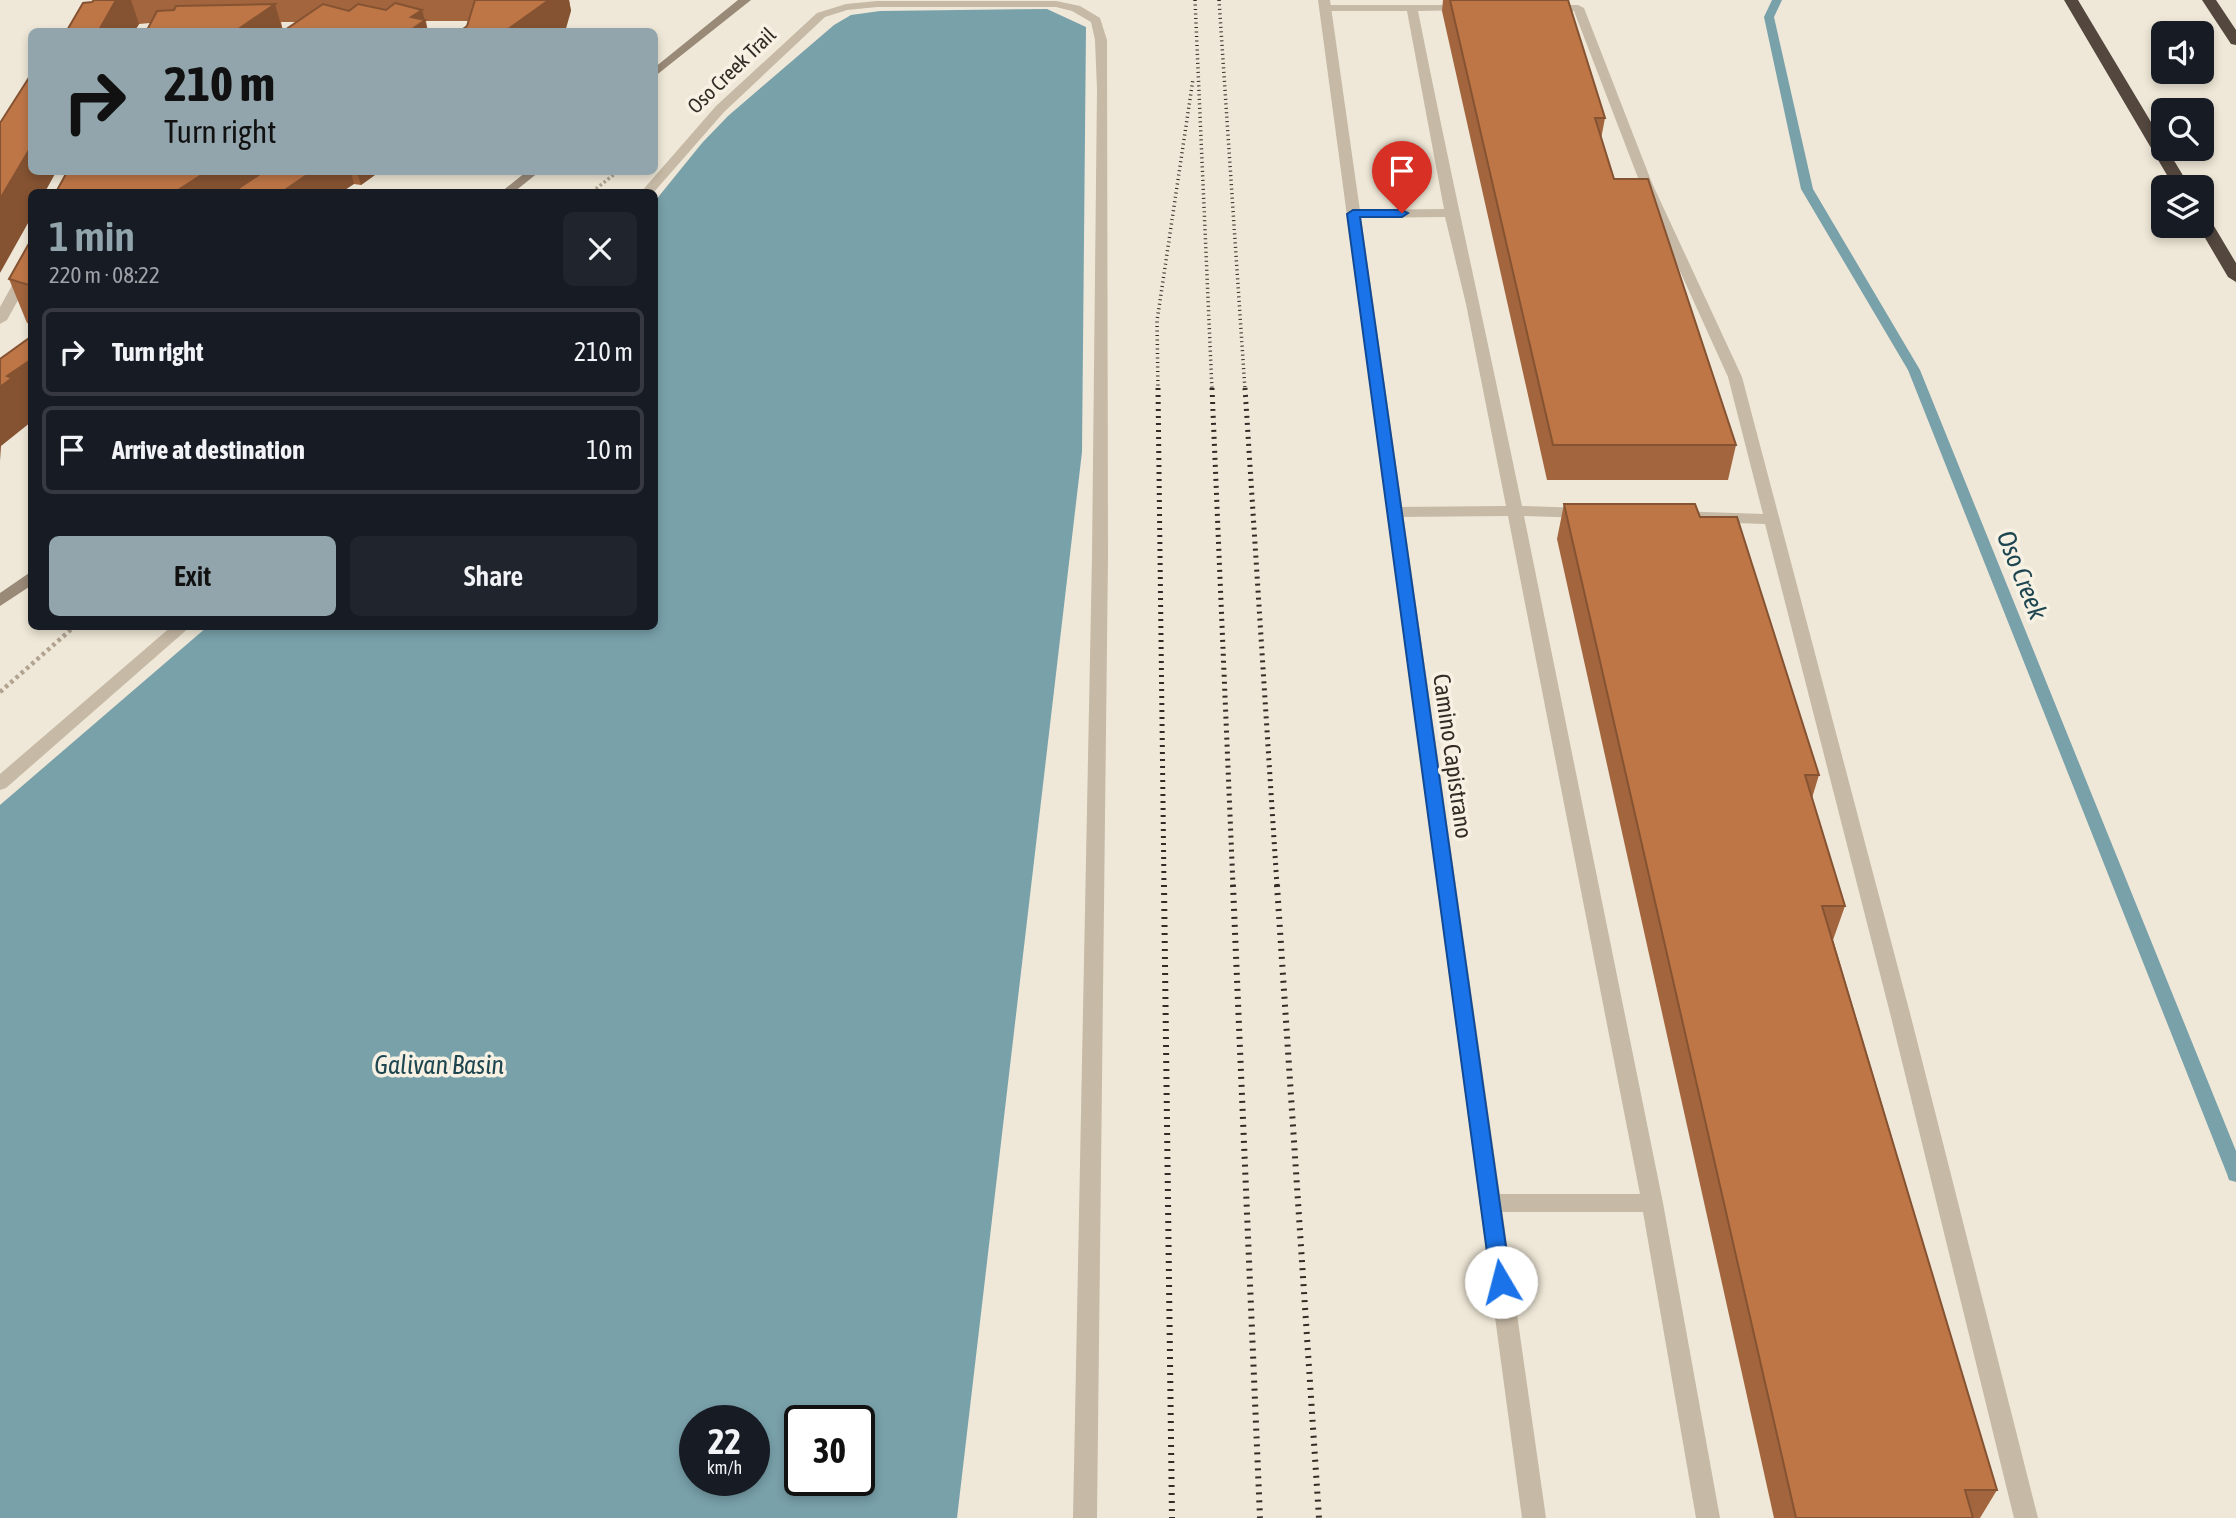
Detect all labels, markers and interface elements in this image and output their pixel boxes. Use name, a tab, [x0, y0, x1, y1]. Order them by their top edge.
map controls	[2151, 21, 2214, 238]
button: sound	[2151, 21, 2214, 84]
street label: Oso Creek Trail	[682, 22, 780, 118]
text: 210 m	[164, 55, 275, 111]
icon: right	[49, 56, 140, 147]
button: search	[2151, 98, 2214, 161]
text: Turn right	[164, 113, 277, 150]
pin	[1372, 141, 1432, 213]
icon: arrive	[1383, 152, 1421, 190]
button: layers	[2151, 175, 2214, 238]
text: 1 min	[49, 212, 135, 260]
button: close	[563, 212, 637, 286]
text: 220 m · 08:22	[49, 262, 160, 288]
icon: right	[53, 333, 91, 371]
text: Turn right	[112, 337, 203, 367]
text: 210 m	[574, 337, 633, 367]
icon: arrive	[53, 431, 91, 469]
text: Arrive at destination	[112, 435, 305, 465]
text: 10 m	[586, 435, 633, 465]
water label: Oso Creek	[1991, 526, 2054, 624]
button: Exit	[49, 536, 336, 616]
button: Share	[350, 536, 637, 616]
street label: Camino Capistrano	[1428, 672, 1478, 840]
water label: Galivan Basin	[374, 1050, 504, 1080]
position arrow	[1464, 1245, 1538, 1319]
speed limit sign: 30	[784, 1405, 875, 1496]
text: 22	[708, 1421, 741, 1461]
text: km/h	[707, 1457, 742, 1478]

